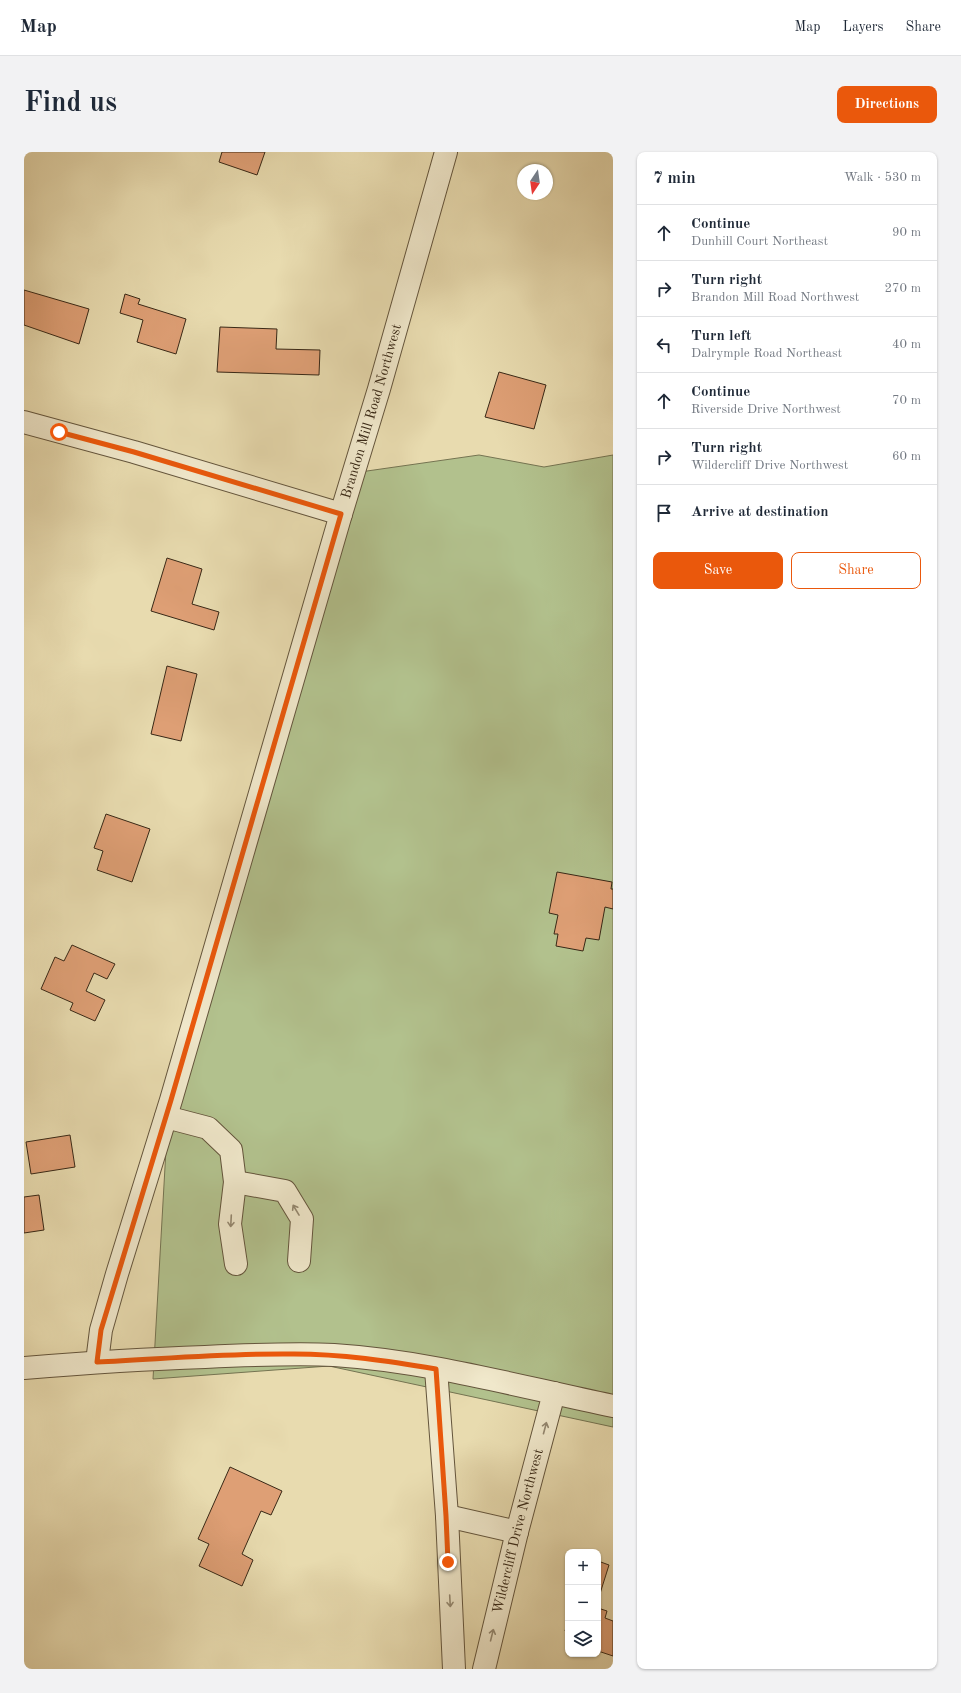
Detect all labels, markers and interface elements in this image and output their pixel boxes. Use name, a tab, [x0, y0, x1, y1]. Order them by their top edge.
text: Map	[20, 18, 57, 37]
text: Map	[795, 20, 821, 34]
text: Layers	[843, 20, 884, 34]
text: Share	[906, 20, 941, 34]
button: Directions	[837, 86, 937, 123]
text: Find us	[24, 90, 117, 118]
north arrow	[517, 164, 553, 200]
text: 7 min	[653, 170, 696, 187]
text: Walk · 530 m	[844, 171, 921, 184]
text: Continue	[691, 217, 750, 232]
icon: ahead	[653, 222, 675, 244]
text: 90 m	[892, 226, 921, 239]
text: Dunhill Court Northeast	[691, 235, 828, 248]
text: Turn right	[691, 273, 762, 288]
icon: right	[653, 278, 675, 300]
text: 270 m	[884, 282, 921, 295]
text: Brandon Mill Road Northwest	[691, 291, 859, 304]
street label: Brandon Mill Road Northwest	[339, 322, 404, 500]
text: Turn left	[691, 329, 751, 344]
icon: left	[653, 334, 675, 356]
text: 40 m	[892, 338, 921, 351]
text: Dalrymple Road Northeast	[691, 347, 842, 360]
text: Continue	[691, 385, 750, 400]
icon: ahead	[653, 390, 675, 412]
text: 70 m	[892, 394, 921, 407]
text: Riverside Drive Northwest	[691, 403, 841, 416]
route start	[50, 423, 68, 441]
text: Turn right	[691, 441, 762, 456]
icon: right	[653, 446, 675, 468]
text: 60 m	[892, 450, 921, 463]
text: Wildercliff Drive Northwest	[691, 459, 848, 472]
icon: arrive	[653, 502, 675, 524]
text: Arrive at destination	[691, 505, 829, 520]
button: Save	[653, 552, 783, 589]
button: Share	[791, 552, 921, 589]
one-way arrow	[291, 1204, 299, 1216]
one-way arrow	[227, 1214, 234, 1227]
one-way arrow	[542, 1421, 549, 1434]
street label: Wildercliff Drive Northwest	[491, 1447, 546, 1615]
map controls	[565, 1549, 601, 1657]
button: +	[565, 1549, 601, 1585]
route end	[439, 1553, 457, 1571]
button: −	[565, 1585, 601, 1621]
one-way arrow	[447, 1594, 454, 1607]
button: layers	[565, 1621, 601, 1657]
one-way arrow	[489, 1629, 497, 1642]

